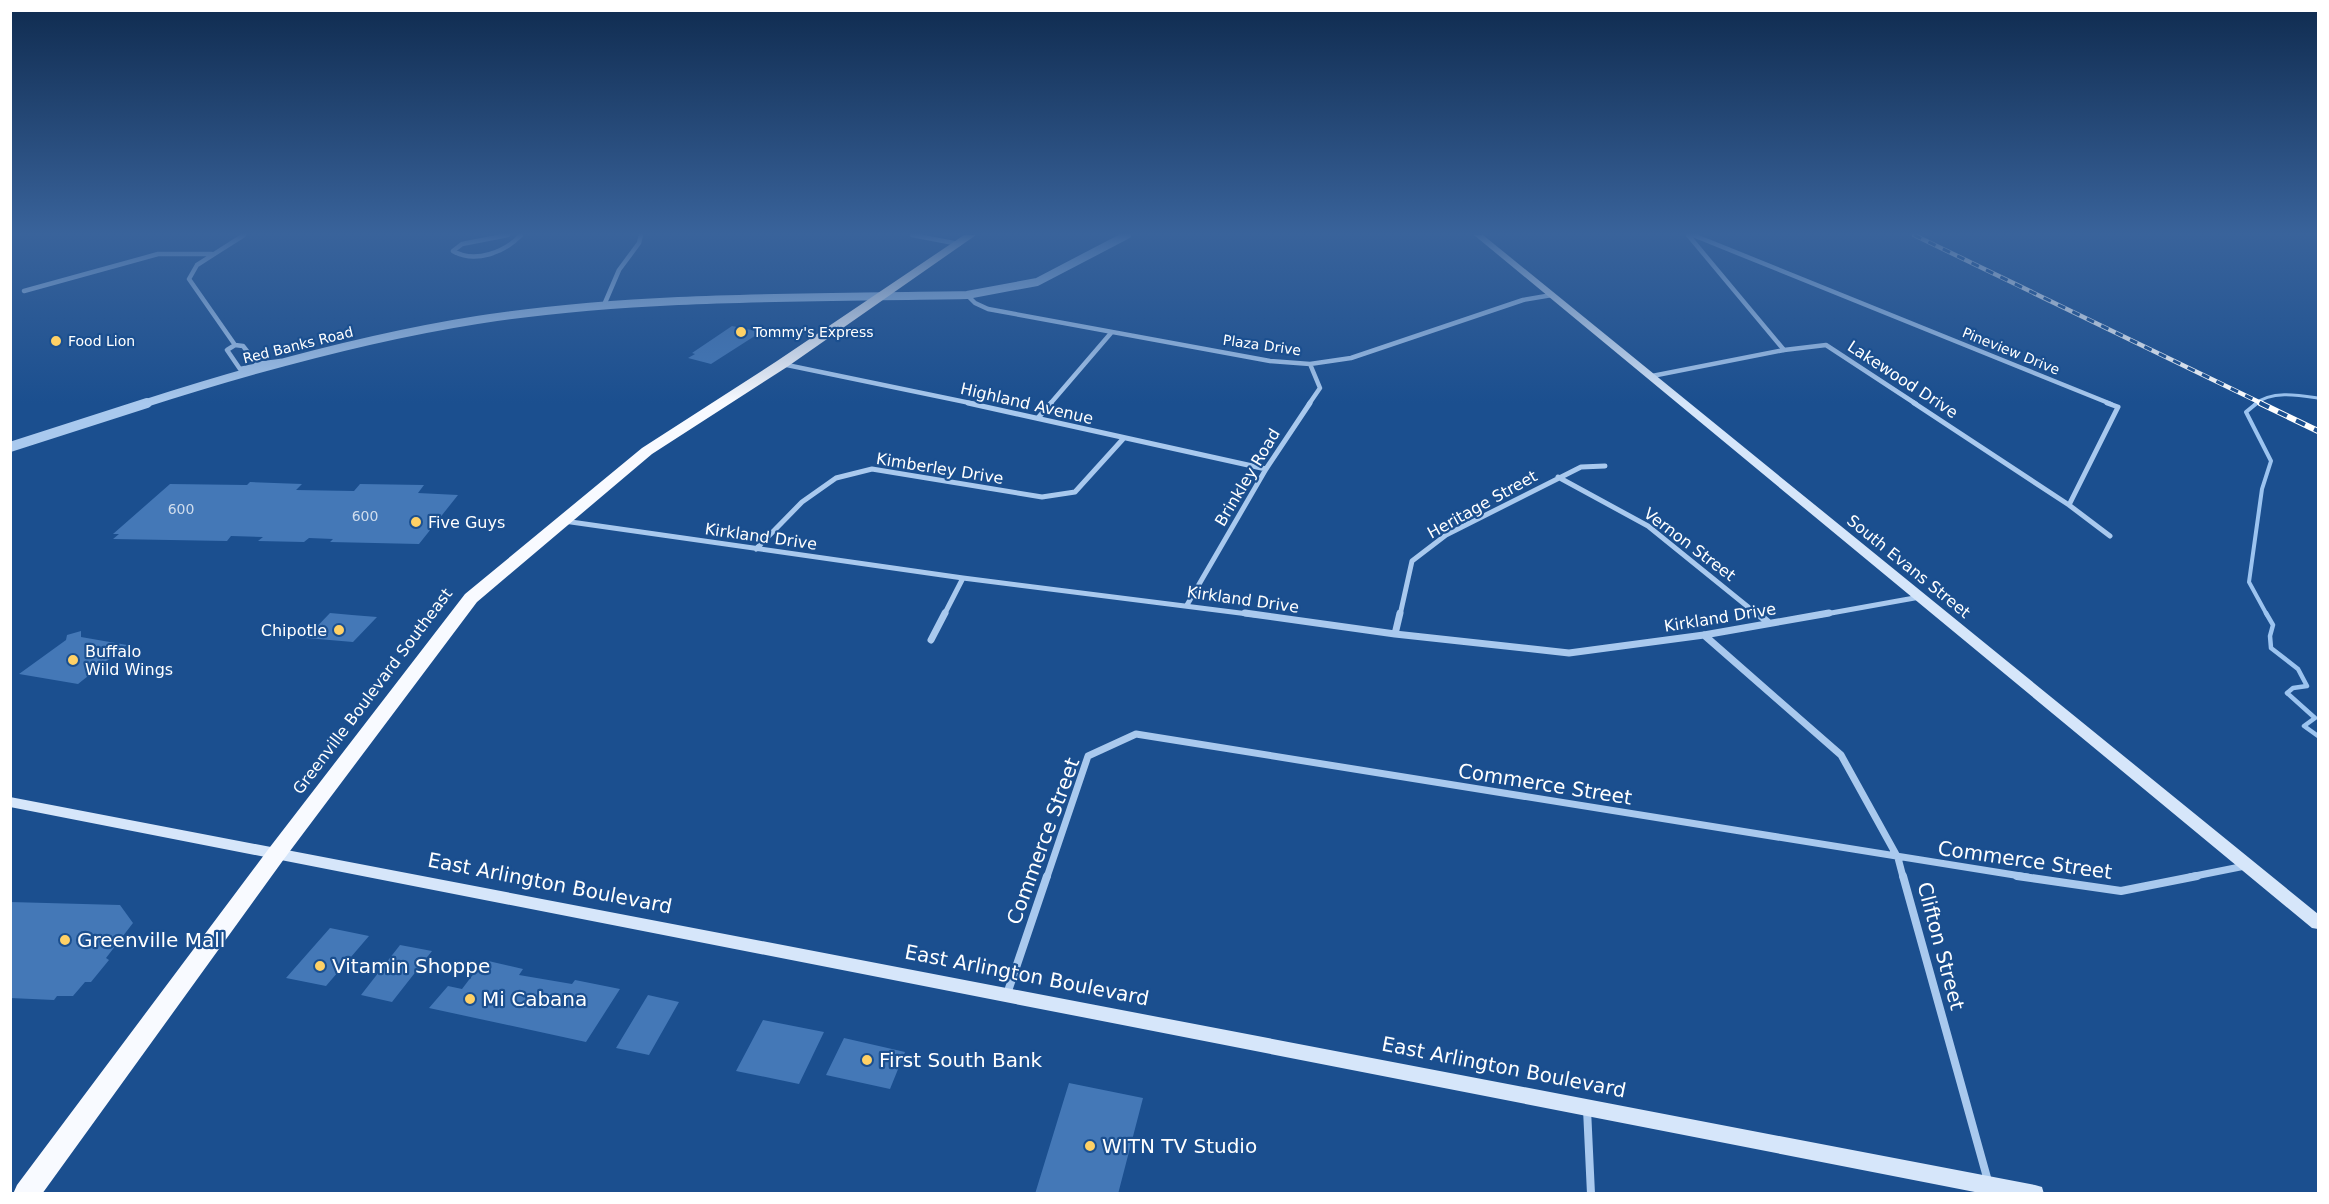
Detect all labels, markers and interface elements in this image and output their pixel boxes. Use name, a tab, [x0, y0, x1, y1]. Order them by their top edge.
street label: Red Banks Road	[241, 324, 355, 366]
place label: Tommy's Express	[752, 324, 874, 340]
street label: Pineview Drive	[1960, 324, 2062, 378]
marker: Tommy's Express	[734, 325, 748, 339]
street label: Plaza Drive	[1222, 332, 1302, 358]
place label: Food Lion	[68, 333, 135, 349]
marker: Food Lion	[49, 334, 63, 348]
street label: Lakewood Drive	[1844, 337, 1962, 422]
street label: Highland Avenue	[959, 379, 1095, 428]
street label: Brinkley Road	[1211, 425, 1284, 529]
street label: Kimberley Drive	[875, 449, 1005, 488]
street label: Heritage Street	[1424, 466, 1541, 542]
house number: 600	[168, 501, 194, 517]
street label: Vernon Street	[1640, 504, 1739, 585]
house number: 600	[352, 508, 378, 524]
street label: South Evans Street	[1843, 511, 1974, 622]
place label: Five Guys	[428, 513, 505, 532]
marker: Five Guys	[409, 515, 423, 529]
street label: Kirkland Drive	[704, 519, 818, 554]
street label: Kirkland Drive	[1186, 582, 1300, 617]
street label: Greenville Boulevard Southeast	[289, 585, 456, 798]
street label: Kirkland Drive	[1663, 599, 1777, 636]
place label: Chipotle	[261, 621, 327, 640]
marker: Chipotle	[332, 623, 346, 637]
place label: Buffalo Wild Wings	[85, 642, 173, 679]
marker: Buffalo Wild Wings	[66, 653, 80, 667]
street label: Commerce Street	[1002, 754, 1084, 928]
street label: Commerce Street	[1456, 758, 1634, 810]
street label: Commerce Street	[1936, 836, 2114, 884]
street label: East Arlington Boulevard	[426, 848, 674, 918]
street label: Clifton Street	[1912, 879, 1970, 1013]
place label: Greenville Mall	[77, 928, 225, 952]
marker: Greenville Mall	[58, 933, 72, 947]
street label: East Arlington Boulevard	[903, 940, 1151, 1010]
place label: Vitamin Shoppe	[332, 954, 490, 978]
marker: Vitamin Shoppe	[313, 959, 327, 973]
place label: Mi Cabana	[482, 987, 587, 1011]
marker: Mi Cabana	[463, 992, 477, 1006]
street label: East Arlington Boulevard	[1380, 1032, 1628, 1102]
place label: First South Bank	[879, 1048, 1043, 1072]
marker: First South Bank	[860, 1053, 874, 1067]
place label: WITN TV Studio	[1102, 1134, 1257, 1158]
marker: WITN TV Studio	[1083, 1139, 1097, 1153]

